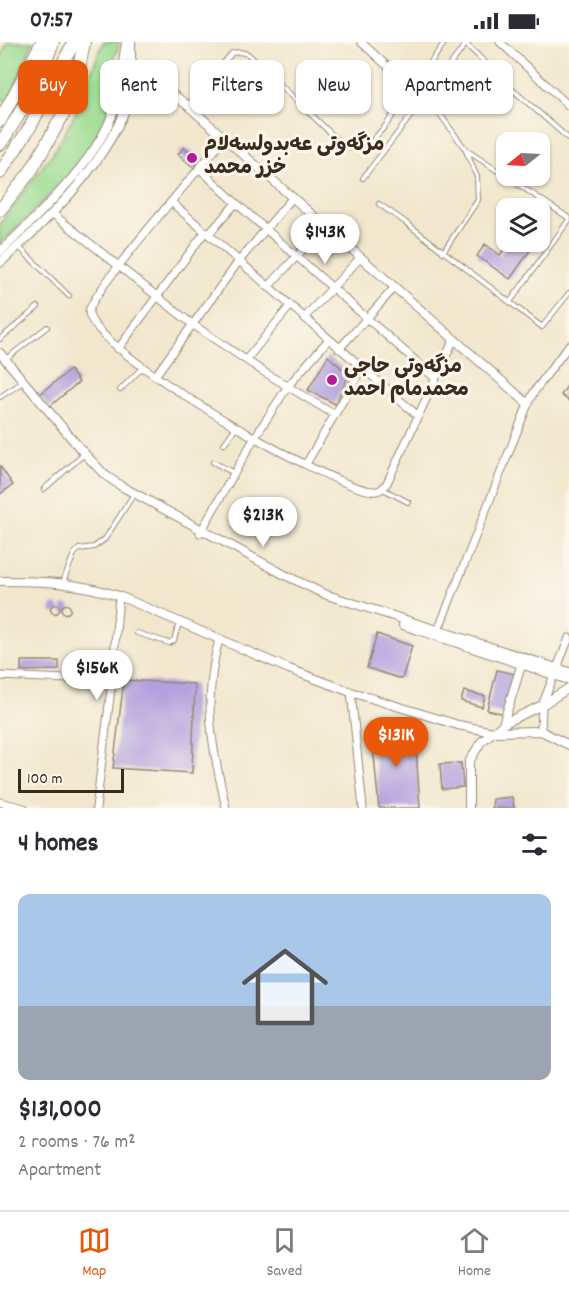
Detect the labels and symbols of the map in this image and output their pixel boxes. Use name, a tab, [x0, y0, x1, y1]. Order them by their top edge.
place label: مزگەوتی عەبدولسەلام خزر محمد	[204, 131, 384, 183]
north arrow	[496, 132, 550, 186]
marker: مزگەوتی عەبدولسەلام خزر محمد	[185, 151, 199, 165]
pin: $143K	[283, 214, 367, 265]
place label: مزگەوتی حاجی محمدمام احمد	[344, 353, 469, 405]
marker: مزگەوتی حاجی محمدمام احمد	[325, 373, 339, 387]
pin: $213K	[221, 497, 305, 548]
pin: $156K	[55, 650, 139, 701]
pin: $131K	[354, 717, 438, 768]
scale bar	[18, 766, 124, 794]

